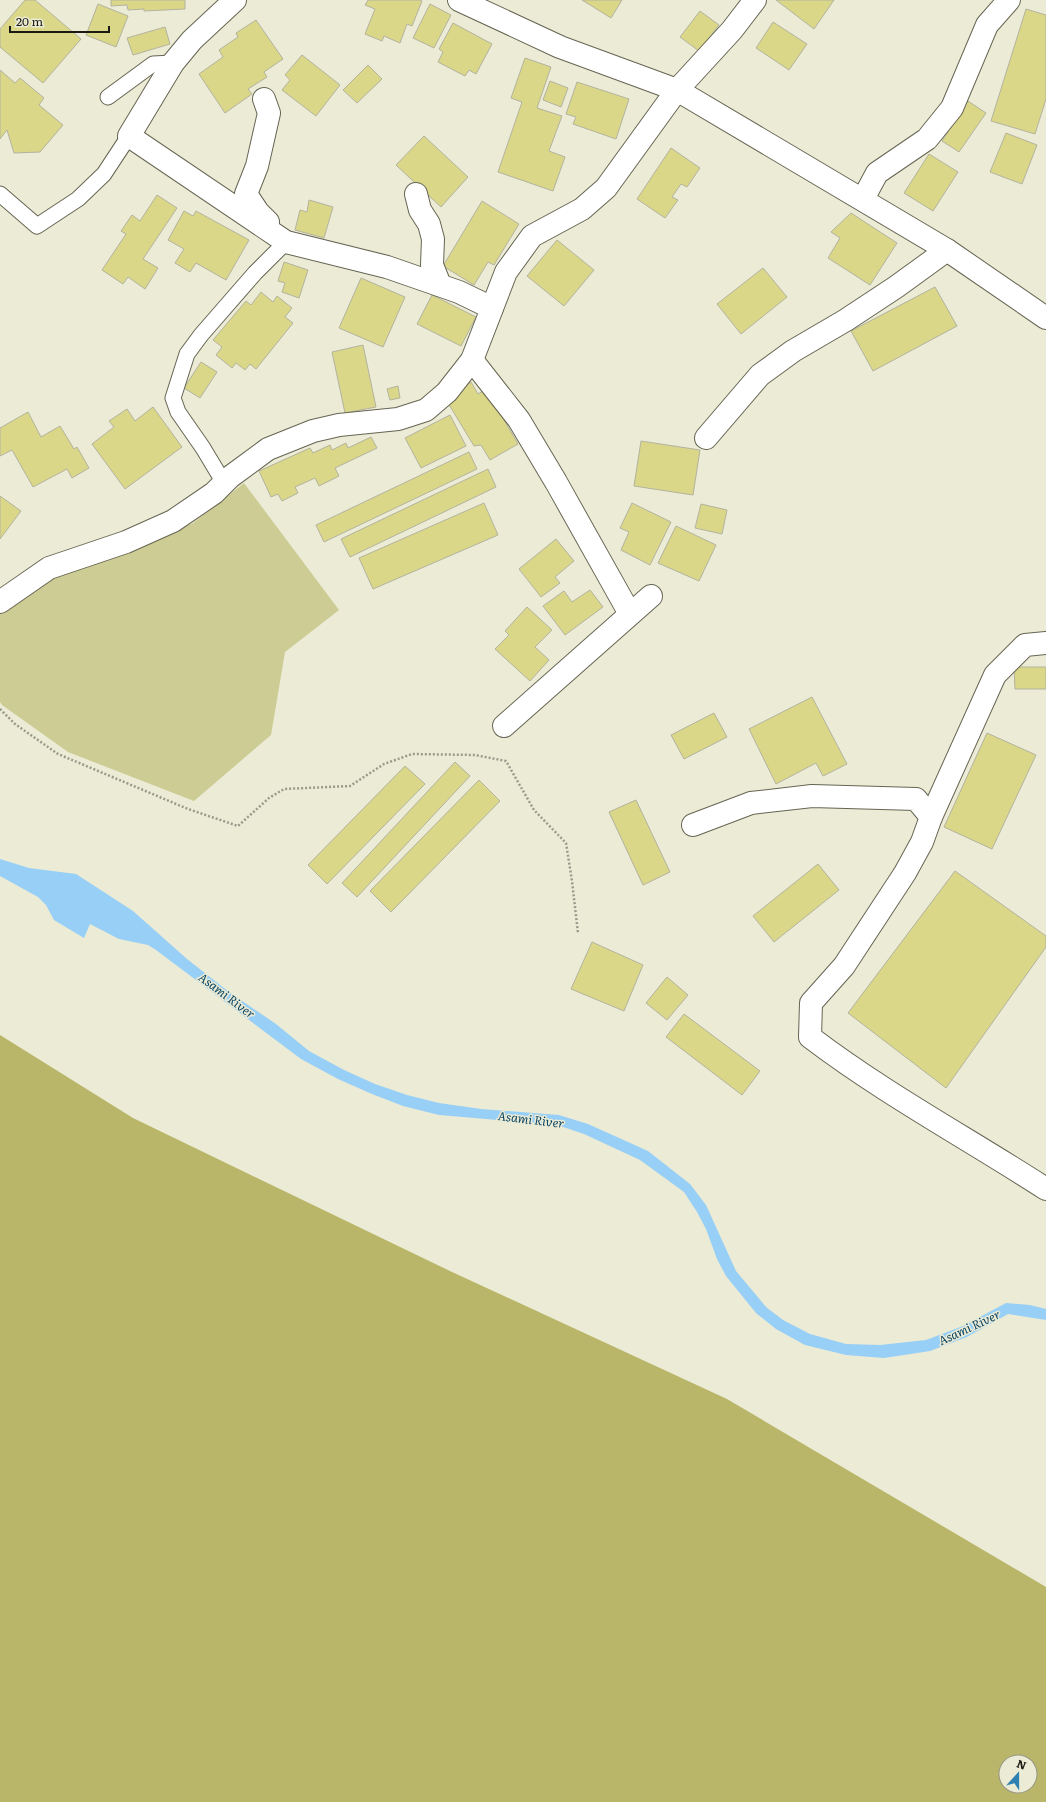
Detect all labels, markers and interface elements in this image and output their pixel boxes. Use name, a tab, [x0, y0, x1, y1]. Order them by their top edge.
scale bar	[10, 8, 109, 34]
text: 20 m	[16, 12, 43, 30]
water label: Asami River	[195, 968, 259, 1023]
water label: Asami River	[497, 1106, 566, 1132]
water label: Asami River	[935, 1305, 1003, 1349]
north arrow	[998, 1754, 1038, 1794]
text: N	[1015, 1755, 1029, 1773]

